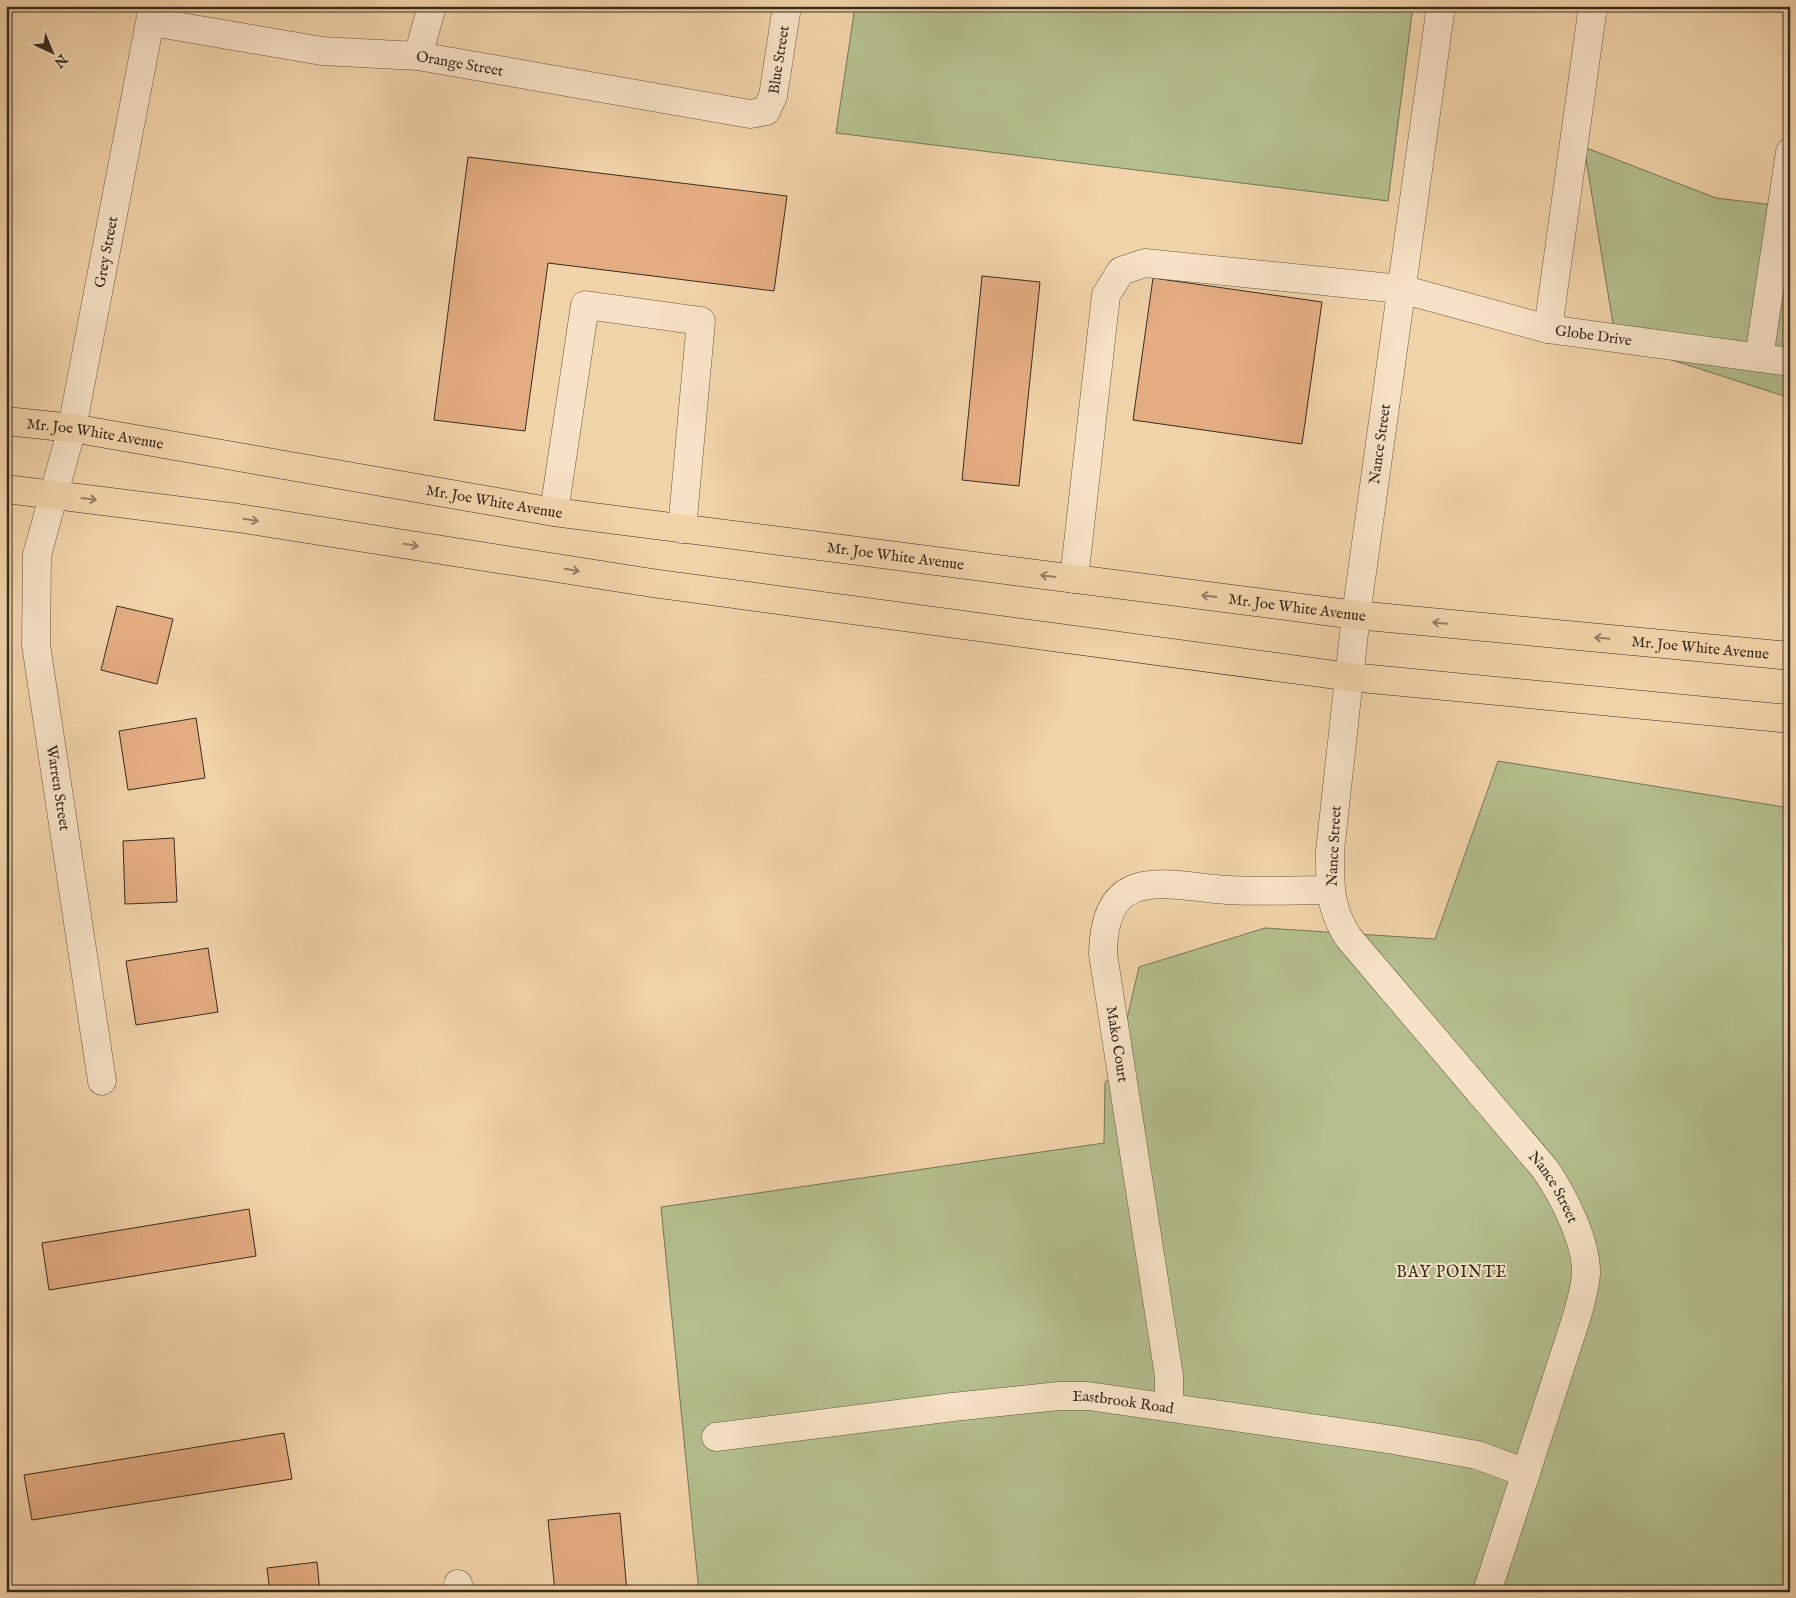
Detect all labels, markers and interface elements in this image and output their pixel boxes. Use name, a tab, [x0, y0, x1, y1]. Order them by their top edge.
street label: Blue Street	[764, 24, 793, 96]
north arrow	[28, 28, 78, 78]
street label: Orange Street	[415, 46, 505, 80]
text: N	[50, 49, 72, 71]
street label: Grey Street	[90, 215, 122, 289]
street label: Globe Drive	[1554, 321, 1633, 350]
street label: Nance Street	[1365, 403, 1395, 485]
street label: Mr. Joe White Avenue	[26, 414, 165, 453]
street label: Mr. Joe White Avenue	[425, 480, 564, 523]
one-way arrow	[81, 494, 97, 504]
one-way arrow	[242, 515, 258, 525]
street label: Mr. Joe White Avenue	[826, 538, 965, 574]
one-way arrow	[403, 540, 419, 550]
one-way arrow	[563, 566, 579, 576]
one-way arrow	[1040, 571, 1056, 581]
street label: Mr. Joe White Avenue	[1228, 589, 1367, 625]
one-way arrow	[1201, 591, 1217, 601]
one-way arrow	[1432, 618, 1448, 628]
street label: Mr. Joe White Avenue	[1631, 632, 1770, 663]
one-way arrow	[1594, 634, 1610, 643]
street label: Warren Street	[42, 744, 74, 832]
street label: Nance Street	[1322, 805, 1346, 887]
street label: Mako Court	[1102, 1004, 1132, 1084]
street label: Nance Street	[1524, 1147, 1583, 1226]
district label: BAY POINTE	[1396, 1263, 1508, 1283]
street label: Eastbrook Road	[1072, 1387, 1176, 1418]

